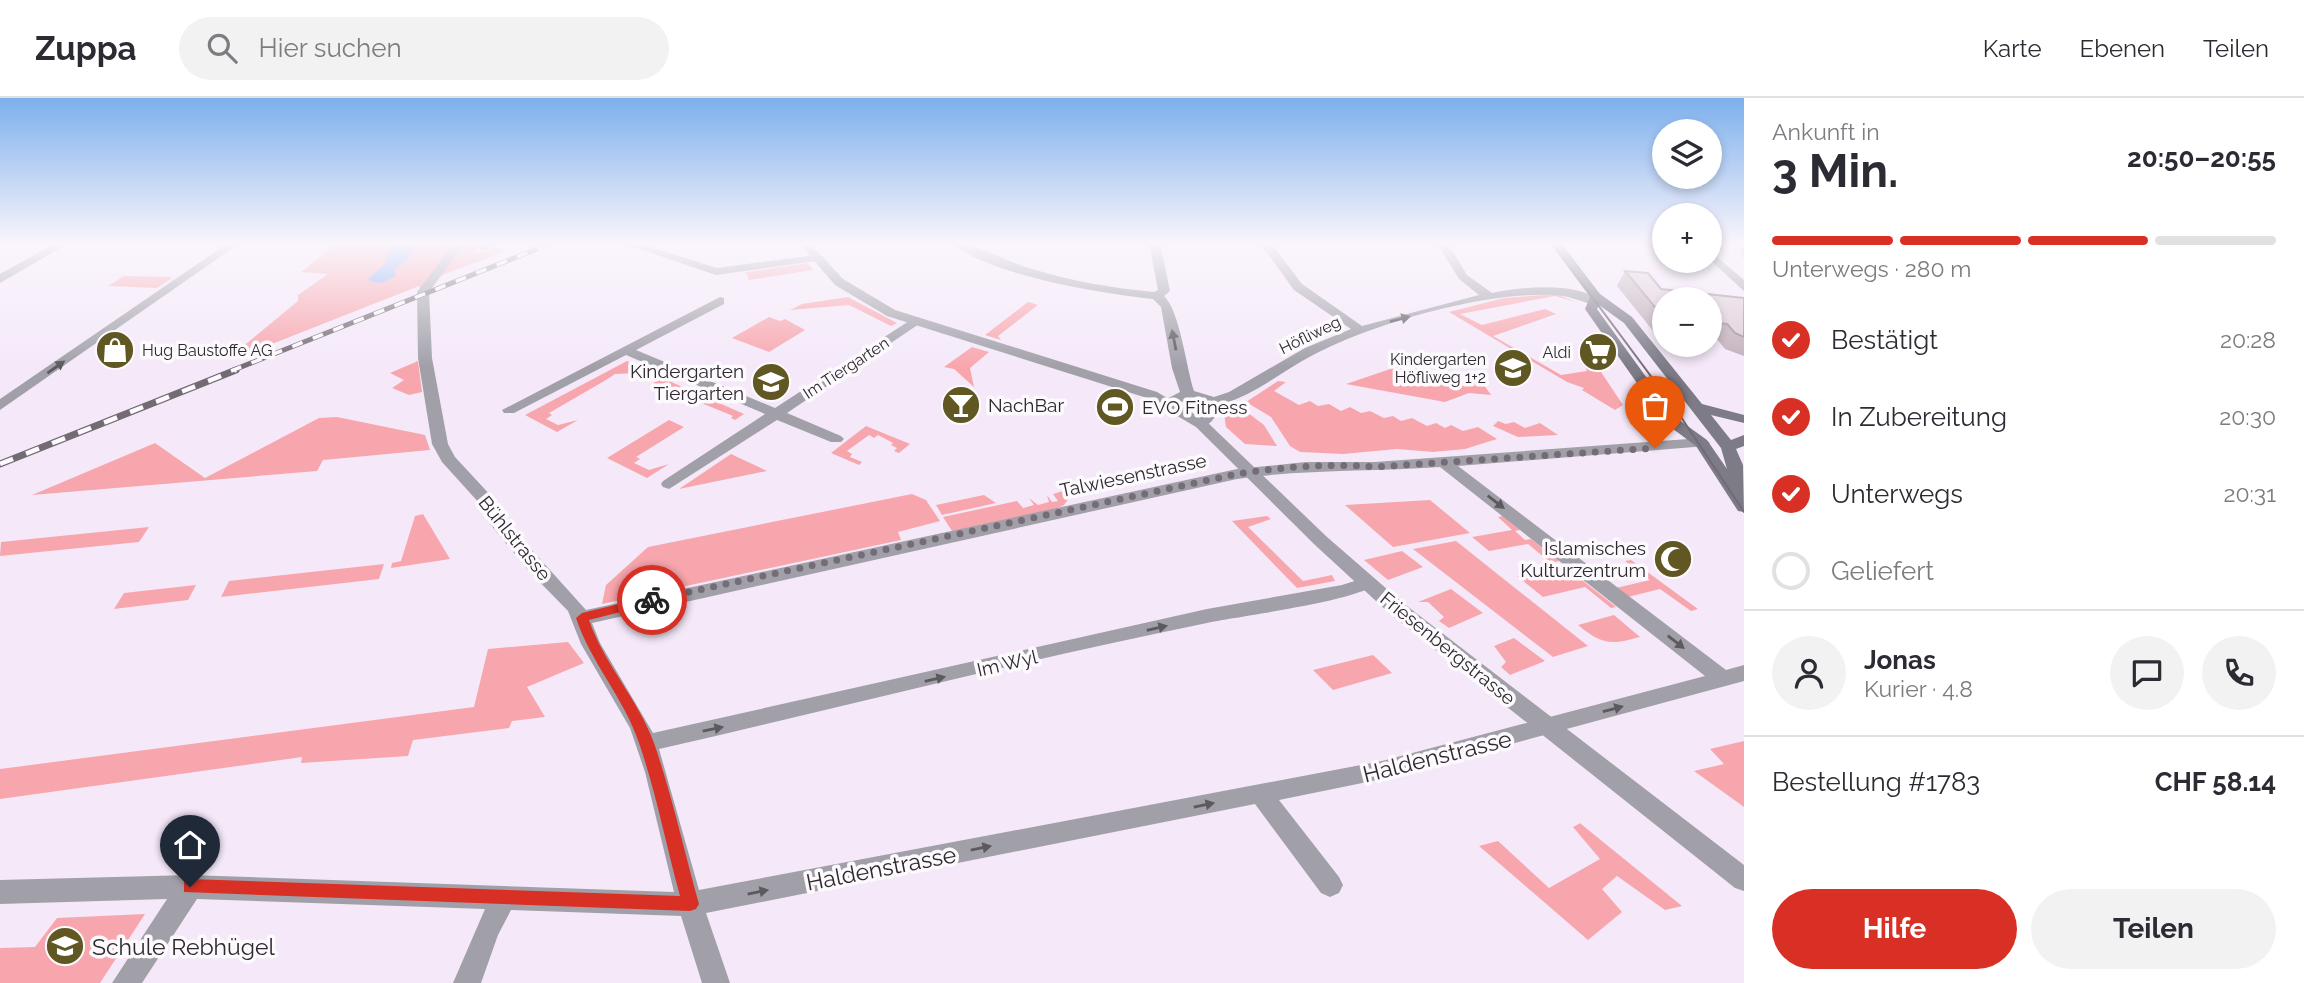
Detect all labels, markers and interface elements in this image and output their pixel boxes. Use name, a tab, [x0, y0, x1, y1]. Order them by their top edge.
search box	[179, 17, 669, 80]
text: Zuppa	[35, 29, 137, 68]
icon: search	[203, 29, 241, 67]
text: Hier suchen	[259, 33, 402, 63]
text: Karte	[1983, 34, 2042, 63]
text: Ebenen	[2080, 34, 2165, 63]
text: Teilen	[2203, 34, 2269, 63]
text: Ankunft in	[1772, 118, 1880, 145]
map controls	[1652, 119, 1722, 357]
button: layers	[1652, 119, 1722, 189]
text: 20:50–20:55	[2127, 143, 2276, 173]
text: 3 Min.	[1772, 144, 1898, 198]
button: +	[1652, 203, 1722, 273]
text: Unterwegs · 280 m	[1772, 255, 1972, 282]
button: −	[1652, 287, 1722, 357]
street label: Höfliweg	[1276, 312, 1344, 358]
one-way arrow	[1389, 313, 1411, 324]
icon: check	[1772, 321, 1810, 359]
text: Bestätigt	[1831, 325, 1938, 355]
text: 20:28	[2220, 326, 2276, 353]
shop icon: Hug Baustoffe AG	[94, 329, 136, 371]
one-way arrow	[1168, 329, 1179, 351]
supermarket icon: Aldi	[1577, 331, 1619, 373]
street label: Im Tiergarten	[800, 333, 892, 403]
place label: Hug Baustoffe AG	[142, 341, 272, 360]
place label: Aldi	[1542, 343, 1571, 362]
school or university icon: Kindergarten Höfliweg 1+2	[1492, 347, 1534, 389]
place label: Kindergarten Höfliweg 1+2	[1390, 350, 1486, 387]
one-way arrow	[47, 360, 65, 374]
place label: Kindergarten Tiergarten	[630, 360, 744, 404]
school or university icon: Kindergarten Tiergarten	[750, 361, 792, 403]
pin	[1625, 376, 1685, 448]
bar icon: NachBar	[940, 384, 982, 426]
sports icon: EVO Fitness	[1094, 386, 1136, 428]
icon: bag	[1636, 387, 1674, 425]
place label: NachBar	[988, 394, 1064, 416]
place label: EVO Fitness	[1142, 396, 1247, 418]
icon: check	[1772, 398, 1810, 436]
text: In Zubereitung	[1831, 402, 2007, 432]
text: 20:30	[2219, 403, 2276, 430]
street label: Talwiesenstrasse	[1058, 449, 1208, 501]
icon: check	[1772, 475, 1810, 513]
text: Unterwegs	[1831, 479, 1963, 509]
text: 20:31	[2223, 480, 2276, 507]
street label: Bühlstrasse	[474, 491, 556, 585]
one-way arrow	[1487, 495, 1505, 509]
place label: Islamisches Kulturzentrum	[1520, 537, 1646, 581]
mosque icon: Islamisches Kulturzentrum	[1652, 538, 1694, 580]
text: Geliefert	[1831, 556, 1934, 586]
courier	[617, 565, 687, 635]
icon: bike	[633, 581, 671, 619]
street label: Friesenbergstrasse	[1376, 587, 1520, 709]
one-way arrow	[1146, 622, 1168, 633]
one-way arrow	[1666, 634, 1684, 649]
button: person	[1772, 636, 1846, 710]
button: chat	[2110, 636, 2184, 710]
button: phone	[2202, 636, 2276, 710]
street label: Im Wyl	[975, 645, 1040, 681]
text: Jonas	[1864, 645, 1936, 675]
one-way arrow	[924, 673, 946, 684]
text: Kurier · 4.8	[1864, 675, 1973, 702]
one-way arrow	[1603, 703, 1624, 713]
one-way arrow	[702, 723, 724, 734]
street label: Haldenstrasse	[1360, 725, 1514, 787]
text: Bestellung #1783	[1772, 767, 1980, 797]
text: CHF 58.14	[2155, 767, 2276, 797]
one-way arrow	[1193, 799, 1215, 810]
pin	[160, 815, 220, 887]
icon: home	[171, 826, 209, 864]
street label: Haldenstrasse	[804, 840, 958, 896]
one-way arrow	[970, 843, 992, 854]
one-way arrow	[747, 886, 769, 897]
button: Hilfe	[1772, 889, 2017, 969]
button: Teilen	[2031, 889, 2276, 969]
school or university icon: Schule Rebhügel	[44, 925, 86, 967]
place label: Schule Rebhügel	[92, 933, 275, 960]

